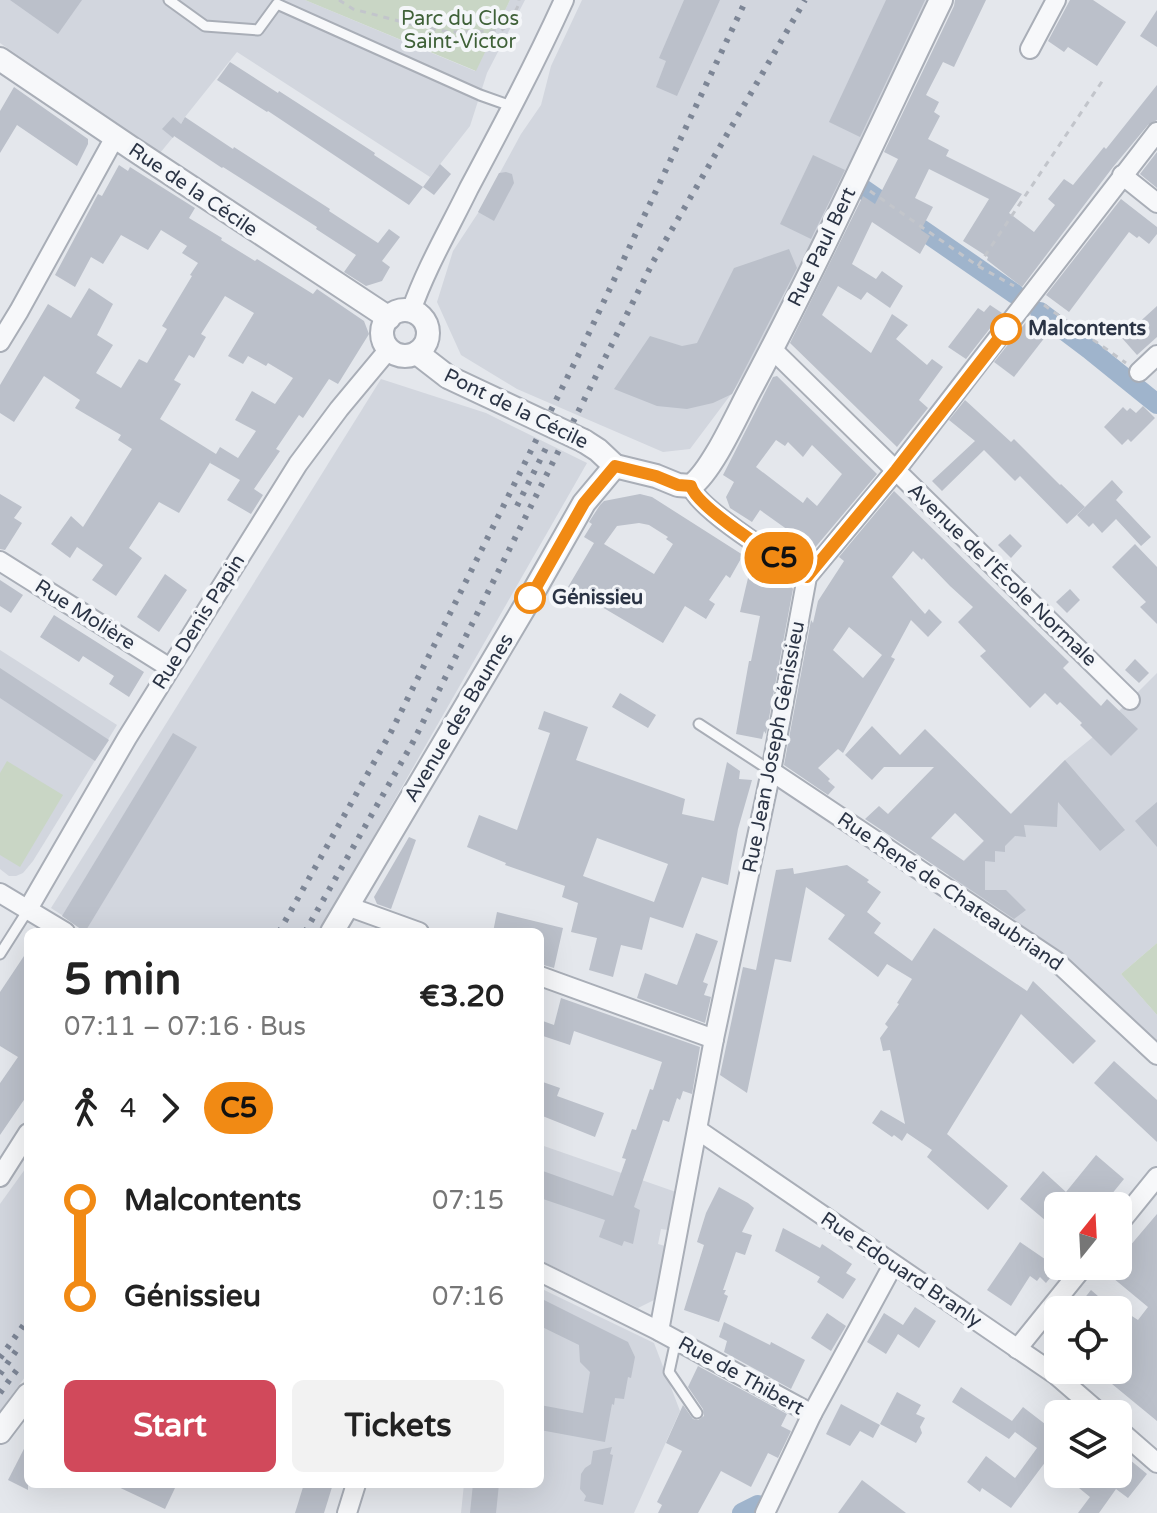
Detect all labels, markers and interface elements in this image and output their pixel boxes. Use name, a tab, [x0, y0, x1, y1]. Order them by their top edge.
park label: Parc du Clos Saint-Victor	[401, 7, 519, 54]
street label: Rue de la Cécile	[124, 138, 262, 242]
street label: Rue Paul Bert	[783, 183, 861, 311]
marker: Malcontents	[991, 314, 1021, 344]
place label: Malcontents	[1028, 317, 1147, 341]
street label: Pont de la Cécile	[440, 364, 592, 454]
street label: Avenue de l'École Normale	[902, 478, 1102, 672]
line badge: C5	[743, 532, 815, 584]
text: C5	[760, 541, 798, 575]
street label: Rue Denis Papin	[148, 550, 250, 694]
street label: Rue Molière	[30, 575, 140, 655]
marker: Génissieu	[515, 583, 545, 613]
place label: Génissieu	[552, 586, 643, 610]
street label: Rue Jean Joseph Génissieu	[738, 619, 810, 875]
street label: Avenue des Baumes	[399, 630, 519, 806]
street label: Rue René de Chateaubriand	[833, 807, 1067, 977]
text: 5 min	[64, 954, 181, 1007]
text: €3.20	[419, 978, 504, 1015]
text: 07:11 – 07:16 · Bus	[64, 1011, 306, 1042]
icon: walk	[64, 1086, 108, 1130]
icon: forward	[148, 1086, 192, 1130]
text: C5	[220, 1091, 257, 1125]
text: 4	[120, 1093, 136, 1124]
text: Malcontents	[124, 1182, 301, 1219]
text: 07:15	[432, 1185, 504, 1216]
north arrow	[1044, 1192, 1132, 1280]
map controls	[1044, 1192, 1132, 1488]
street label: Rue Edouard Branly	[816, 1207, 986, 1333]
text: Génissieu	[124, 1278, 261, 1315]
text: 07:16	[432, 1281, 504, 1312]
button: locate	[1044, 1296, 1132, 1384]
street label: Rue de Thibert	[674, 1331, 809, 1421]
button: Start	[64, 1380, 276, 1472]
button: Tickets	[292, 1380, 504, 1472]
button: layers	[1044, 1400, 1132, 1488]

